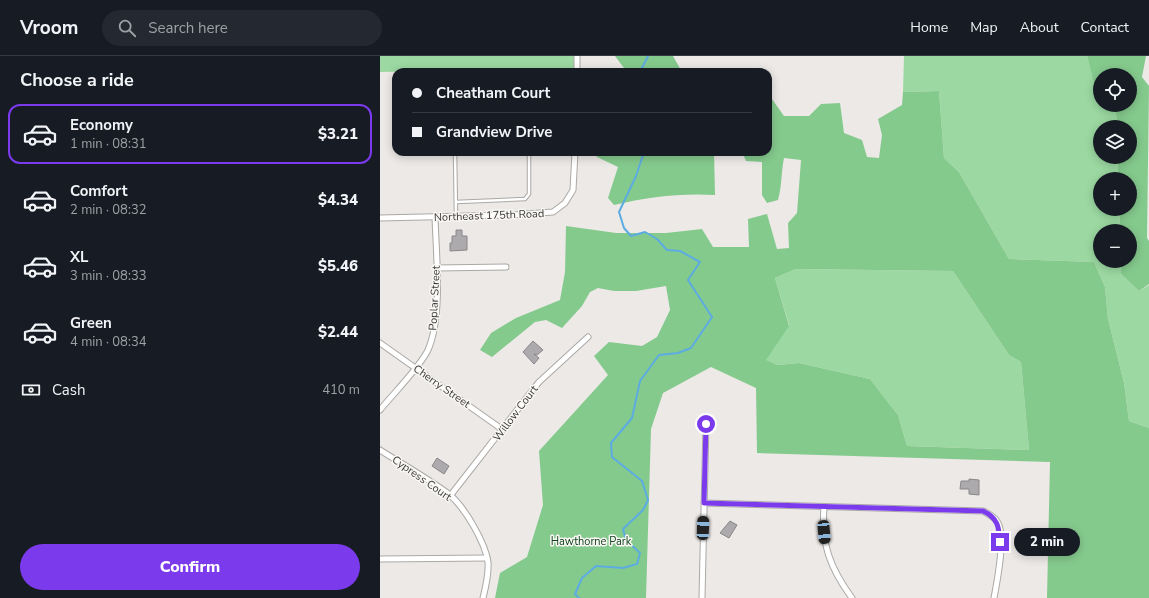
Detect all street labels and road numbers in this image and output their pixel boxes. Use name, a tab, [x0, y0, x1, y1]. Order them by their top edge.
street label: Northeast 175th Road	[434, 206, 544, 225]
street label: Poplar Street	[425, 265, 444, 331]
street label: Cherry Street	[410, 361, 473, 412]
street label: Willow Court	[489, 382, 542, 444]
street label: Cypress Court	[389, 452, 455, 505]

